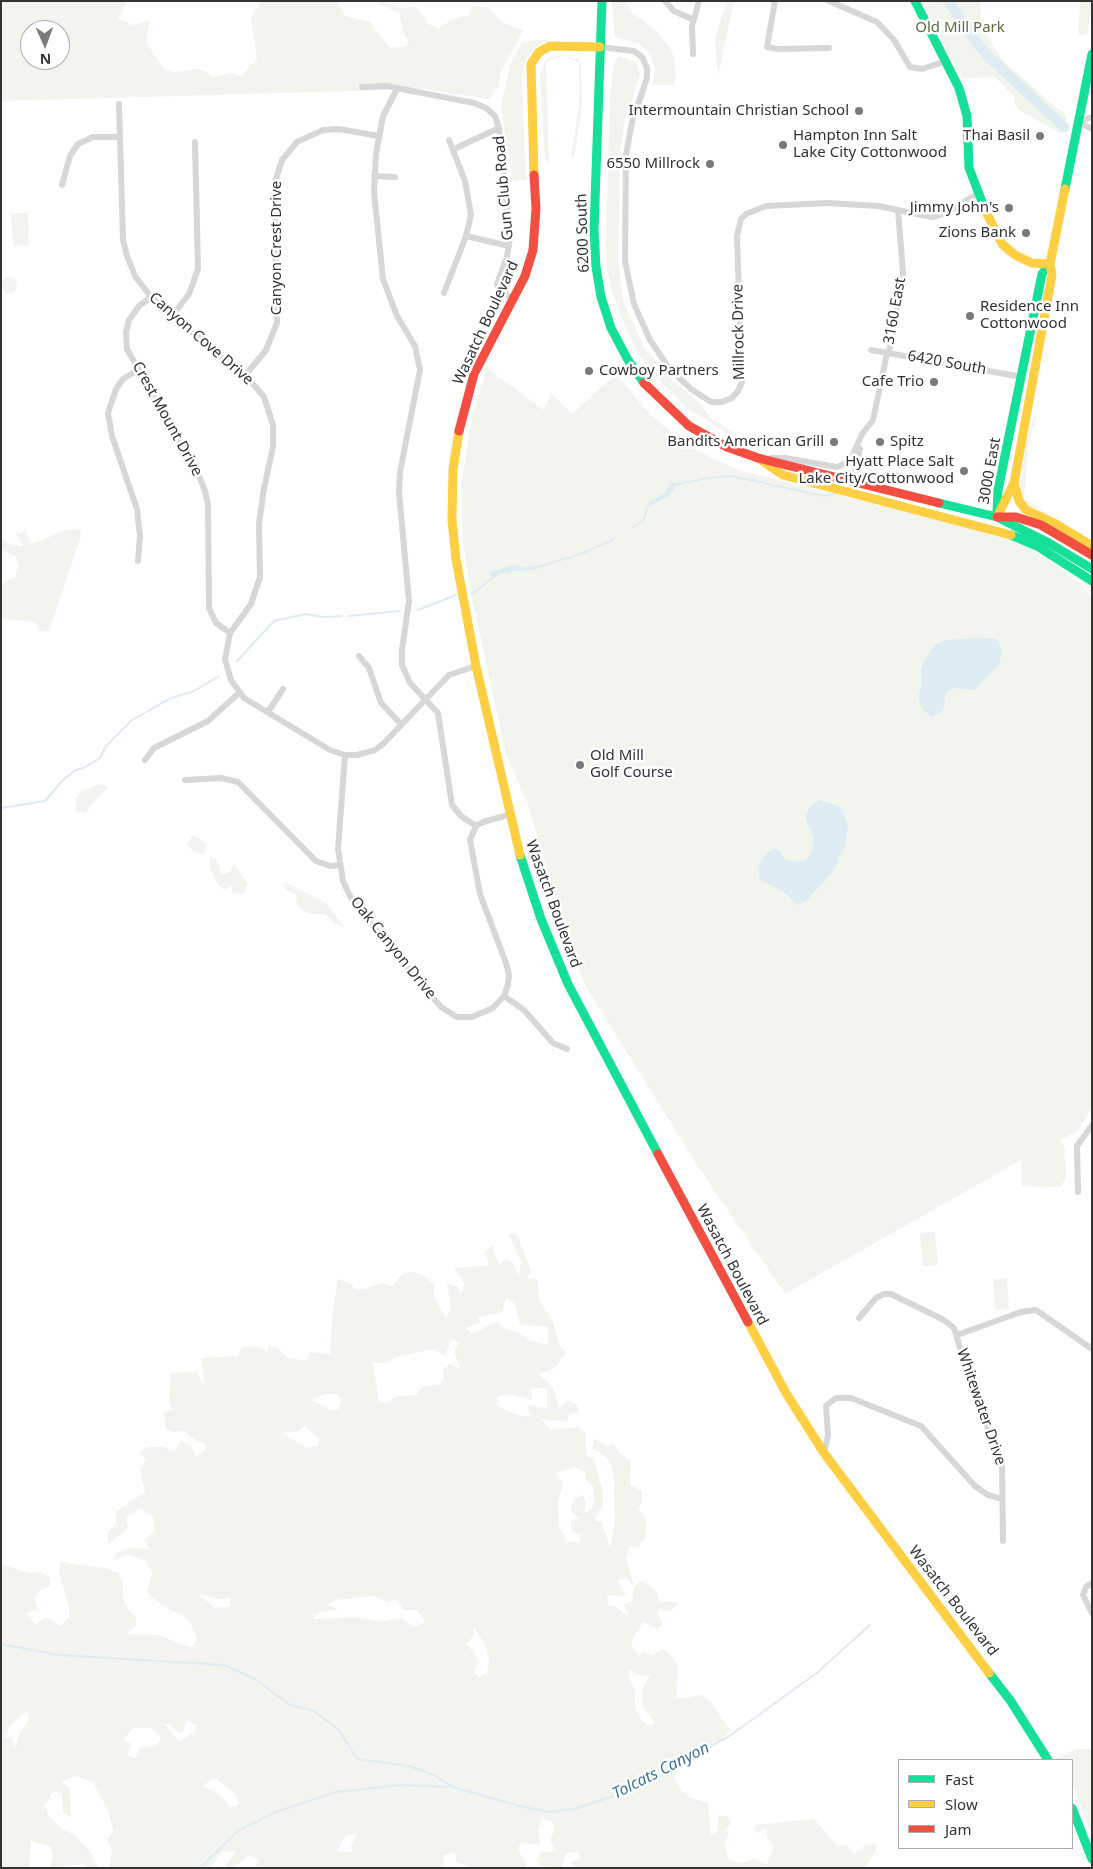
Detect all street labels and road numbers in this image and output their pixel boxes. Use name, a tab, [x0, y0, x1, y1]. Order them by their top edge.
street label: Gun Club Road	[490, 135, 518, 241]
street label: Canyon Crest Drive	[268, 181, 286, 315]
street label: 6200 South	[573, 193, 593, 273]
street label: Wasatch Boulevard	[449, 258, 523, 388]
street label: 3160 East	[880, 276, 910, 346]
street label: Millrock Drive	[729, 284, 749, 380]
street label: Canyon Cove Drive	[145, 289, 257, 389]
street label: 6420 South	[906, 347, 988, 379]
street label: Crest Mount Drive	[128, 359, 206, 479]
street label: 3000 East	[975, 436, 1005, 506]
street label: Wasatch Boulevard	[522, 838, 584, 970]
street label: Oak Canyon Drive	[346, 893, 440, 1003]
street label: Wasatch Boulevard	[692, 1201, 772, 1329]
street label: Whitewater Drive	[953, 1346, 1009, 1468]
street label: Wasatch Boulevard	[904, 1542, 1002, 1660]

